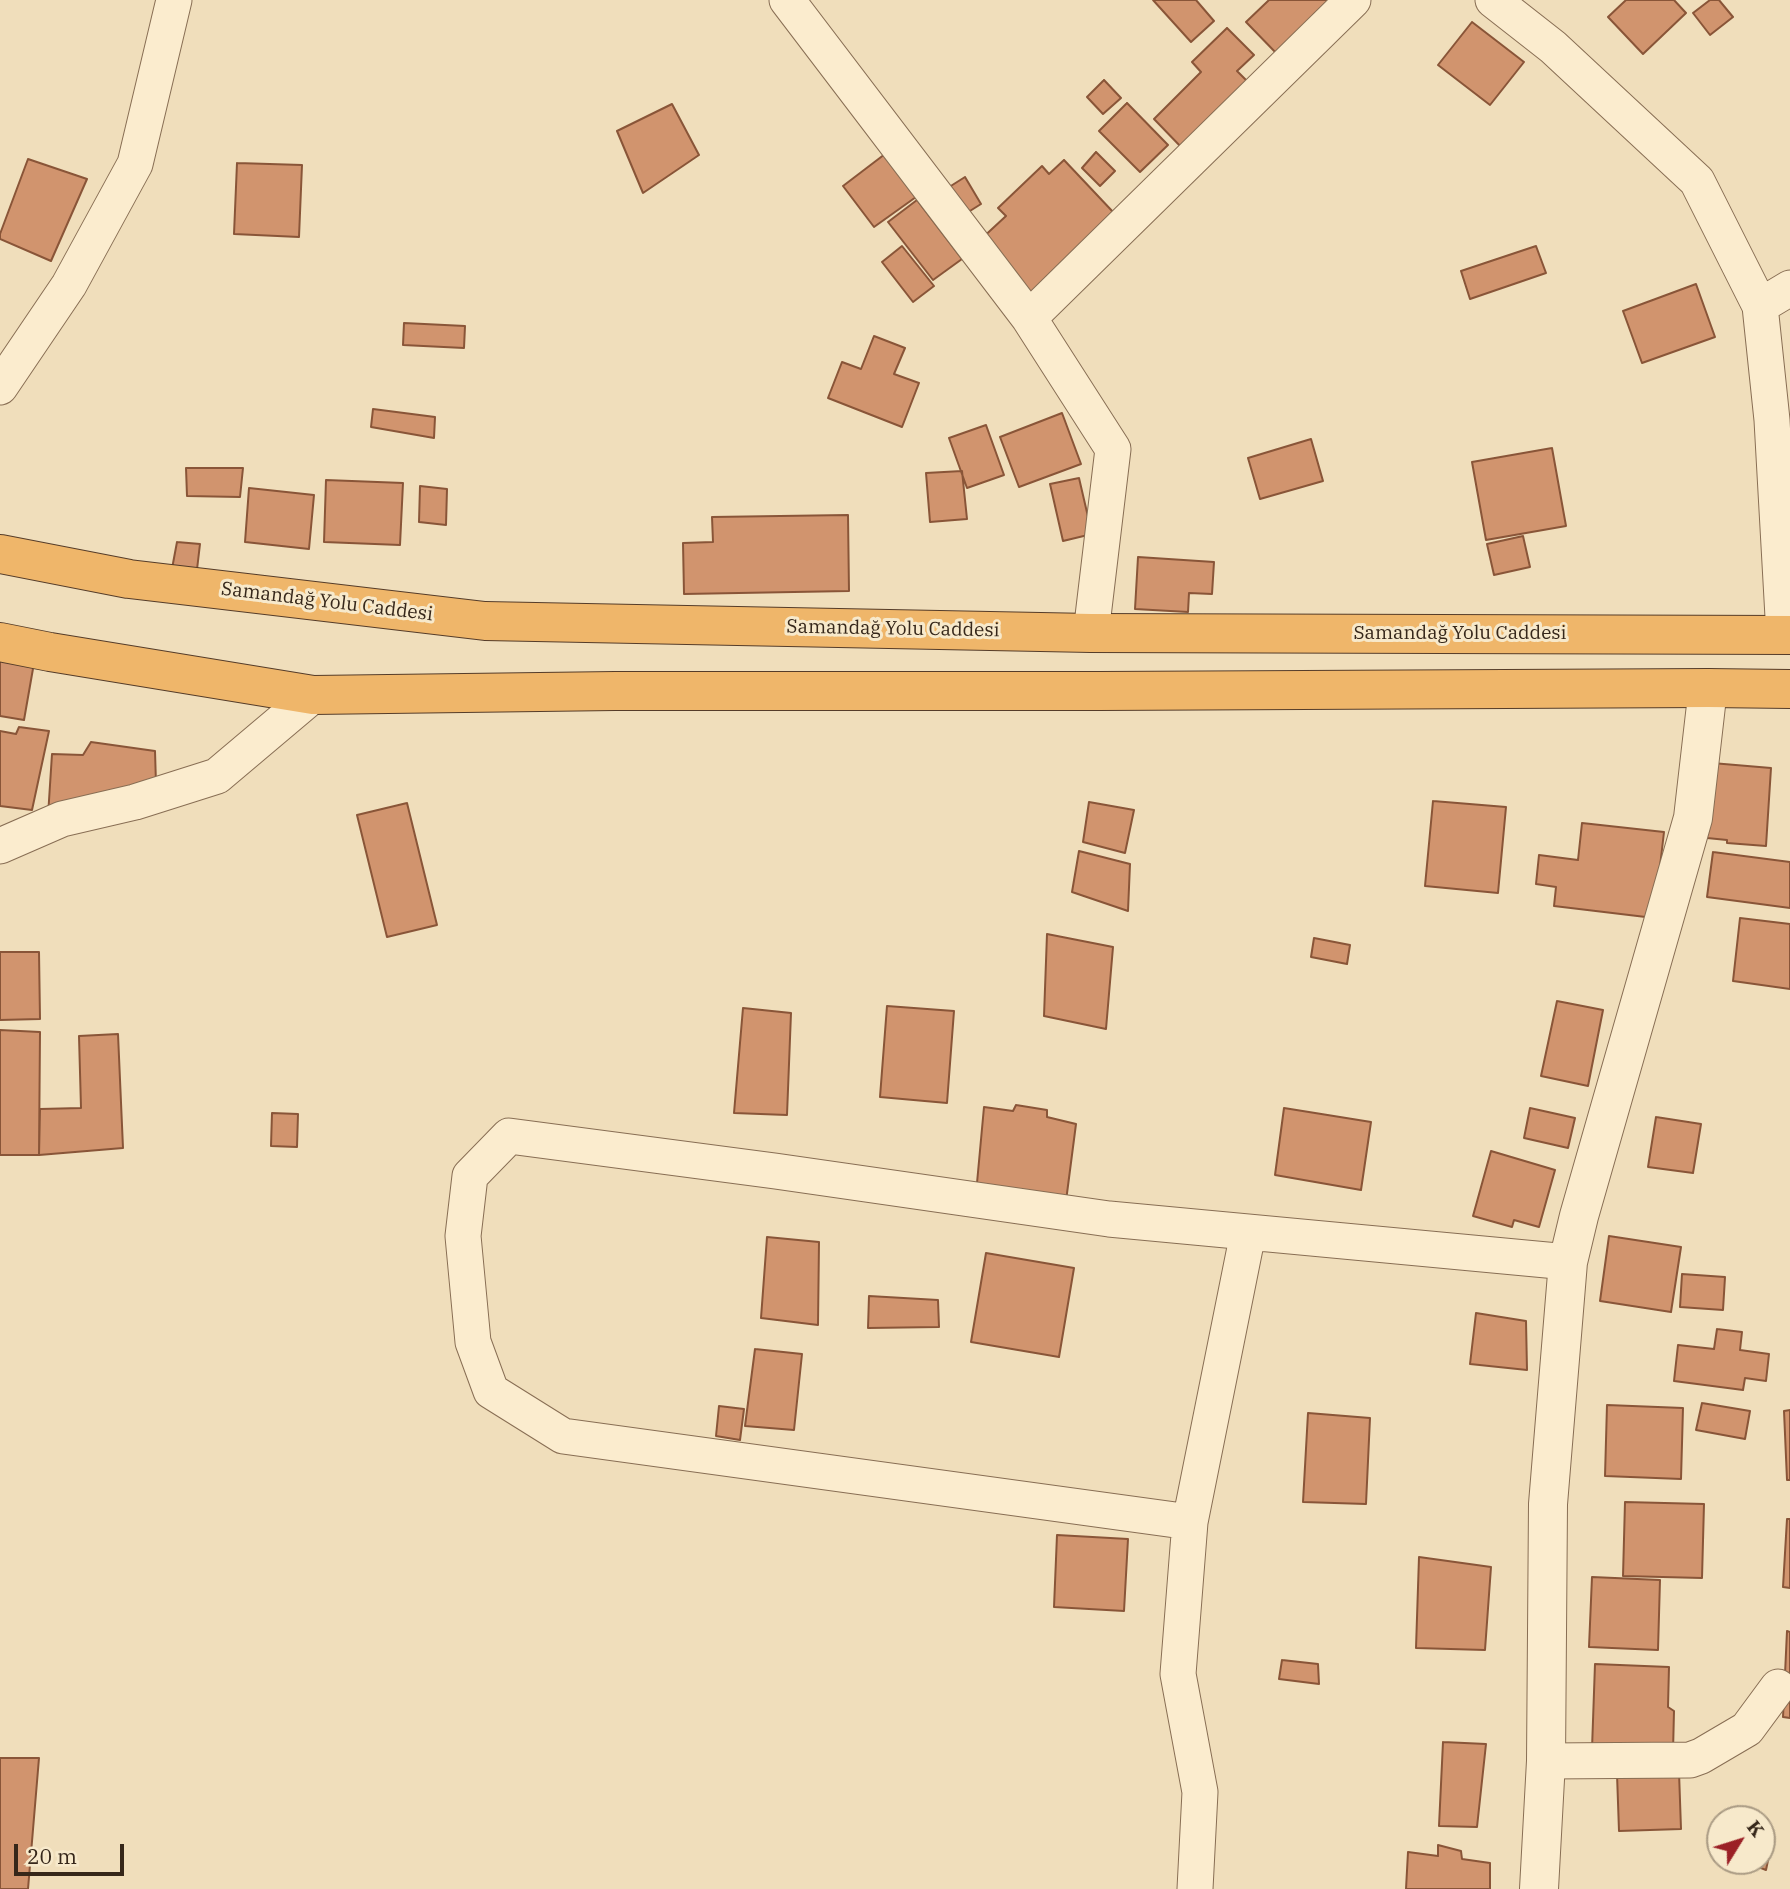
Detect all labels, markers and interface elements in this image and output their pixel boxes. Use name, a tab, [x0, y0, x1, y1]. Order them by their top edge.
street label: Samandağ Yolu Caddesi	[220, 578, 434, 626]
street label: Samandağ Yolu Caddesi	[786, 616, 1000, 642]
street label: Samandağ Yolu Caddesi	[1353, 623, 1567, 645]
north arrow	[1706, 1805, 1776, 1875]
text: K	[1742, 1815, 1770, 1841]
scale bar	[18, 1829, 128, 1873]
text: 20 m	[27, 1842, 77, 1870]

